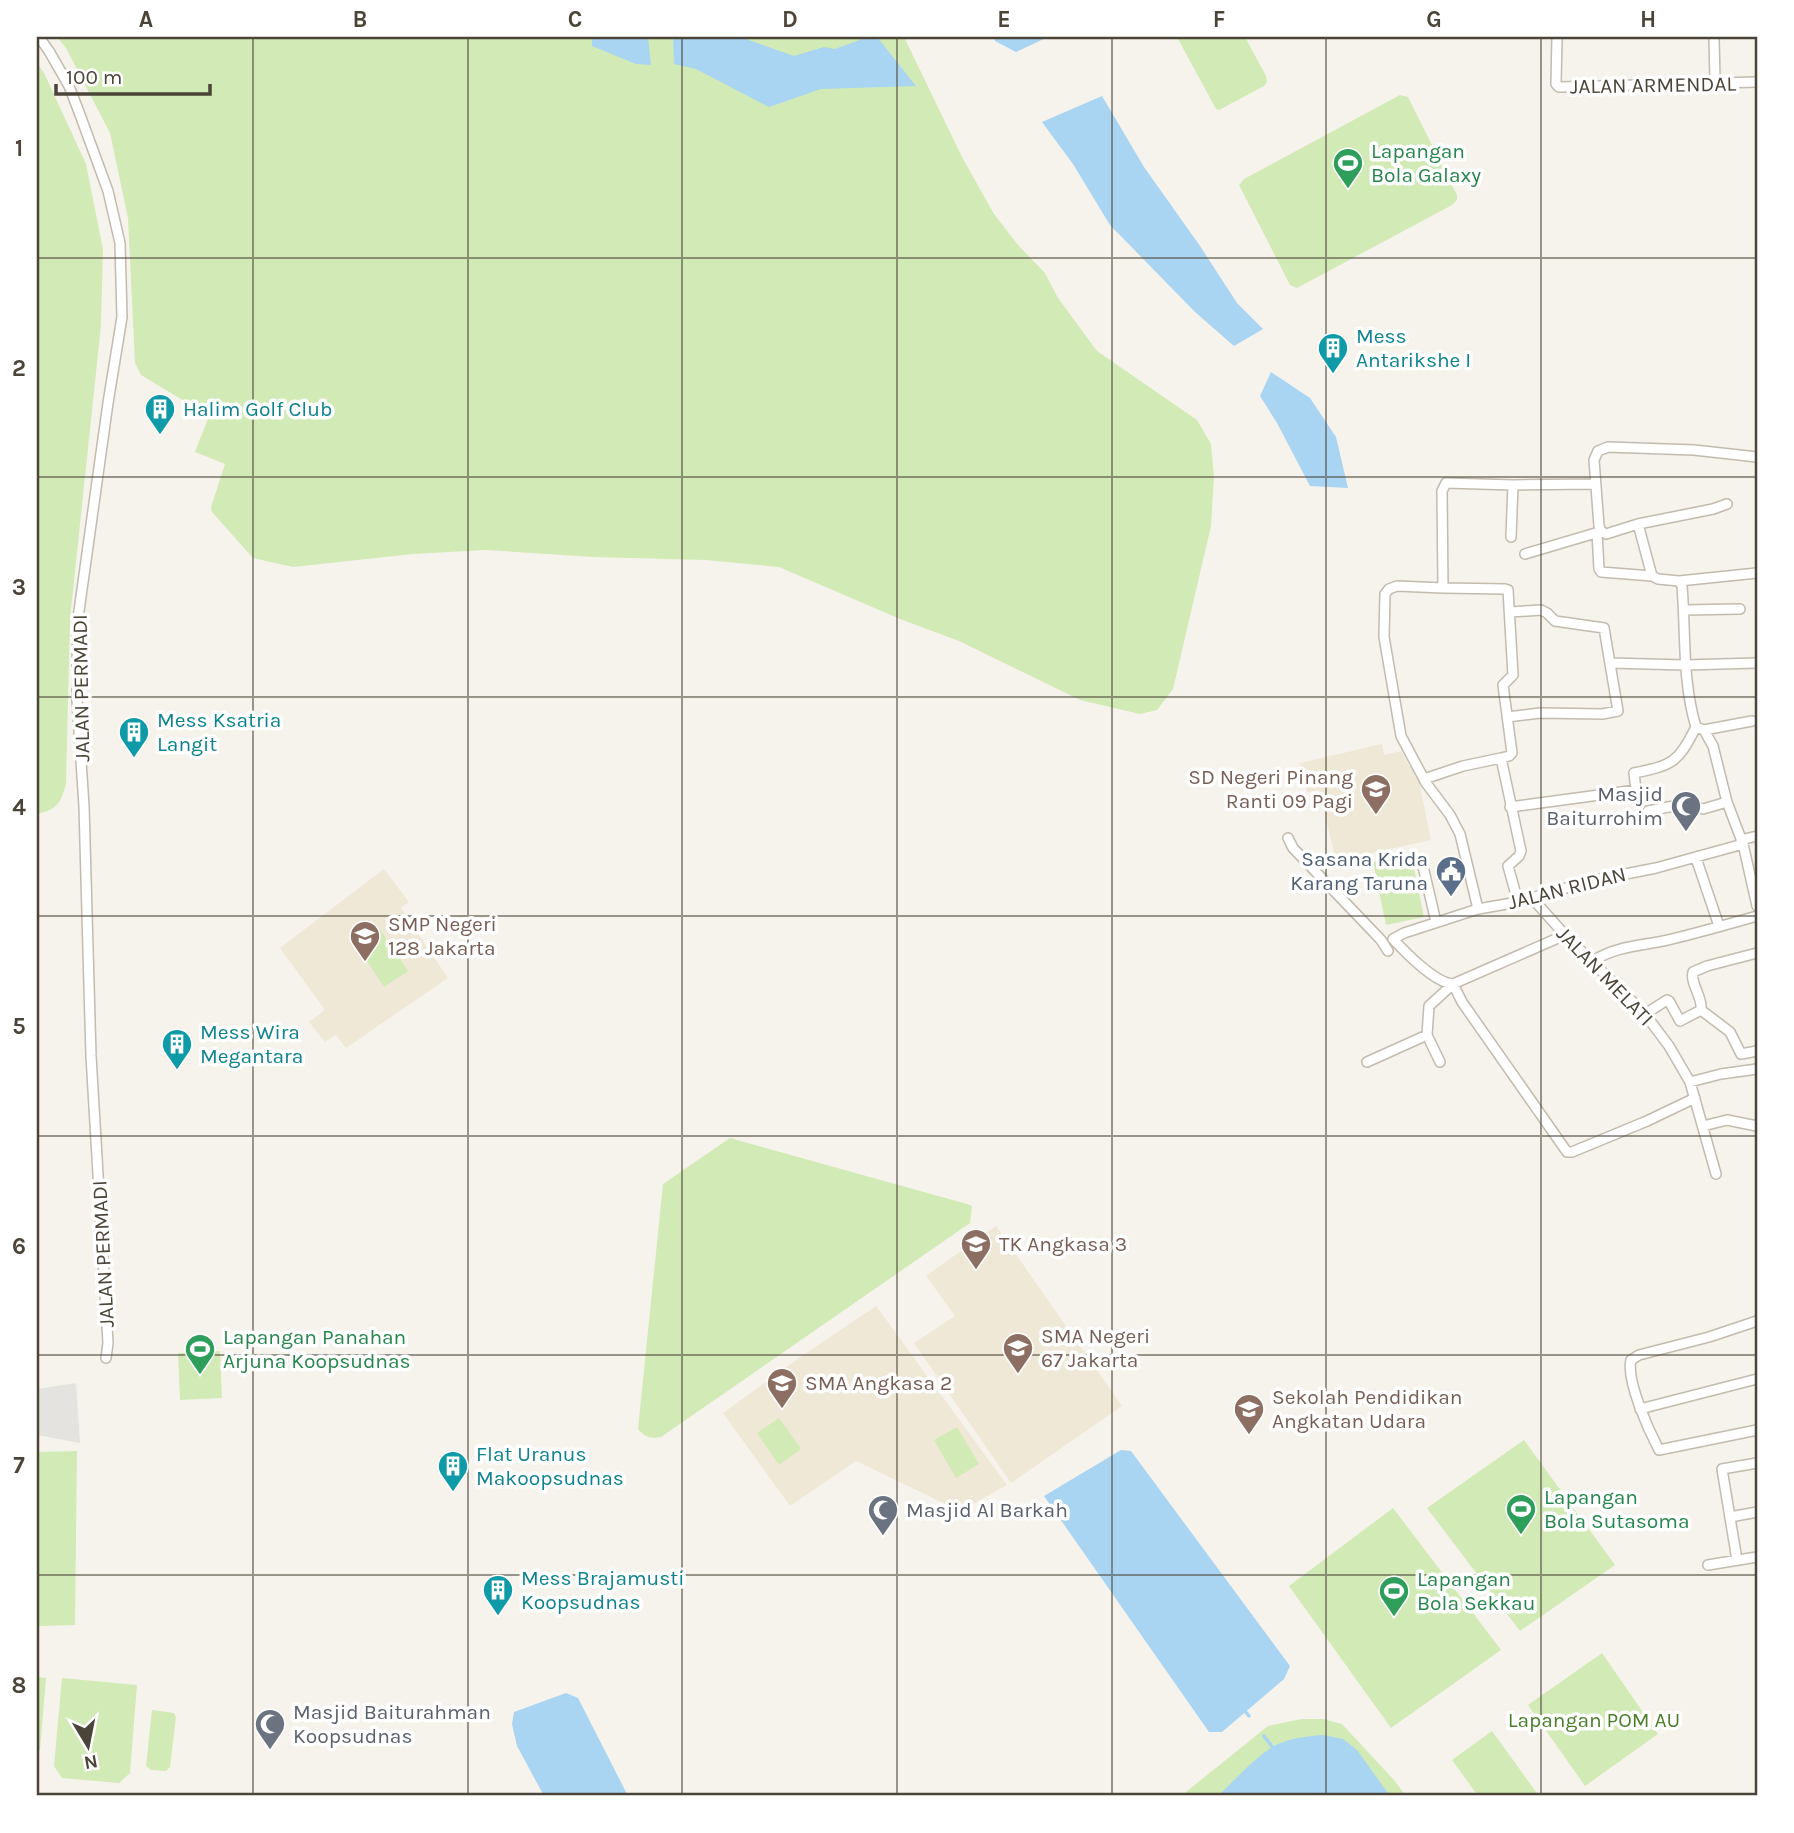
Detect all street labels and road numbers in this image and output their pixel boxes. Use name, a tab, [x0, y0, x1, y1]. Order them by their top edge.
street label: JALAN ARMENDAL	[1570, 72, 1737, 98]
street label: JALAN PERMADI	[68, 614, 94, 762]
street label: JALAN RIDAN	[1505, 862, 1629, 914]
street label: JALAN MELATI	[1552, 921, 1658, 1031]
street label: JALAN PERMADI	[87, 1180, 119, 1328]

